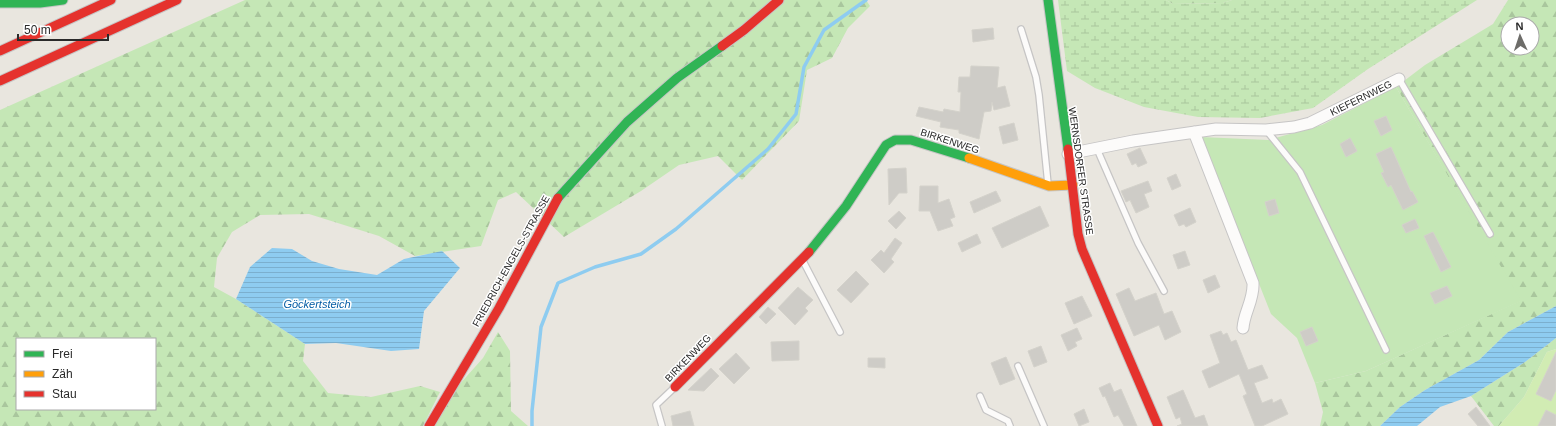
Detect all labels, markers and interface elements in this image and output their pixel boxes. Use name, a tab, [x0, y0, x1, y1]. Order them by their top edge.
scale bar	[18, 16, 108, 42]
north arrow	[1500, 16, 1540, 56]
text: N	[1515, 20, 1524, 32]
text: 50 m	[24, 23, 51, 37]
street label: KIEFERNWEG	[1328, 78, 1394, 118]
street label: WERNSDORFER STRASSE	[1067, 106, 1095, 236]
street label: BIRKENWEG	[919, 126, 981, 156]
street label: FRIEDRICH-ENGELS-STRASSE	[470, 193, 552, 329]
water label: Göckertsteich	[283, 298, 351, 310]
street label: BIRKENWEG	[663, 332, 713, 384]
legend	[16, 338, 156, 410]
text: Frei	[52, 347, 73, 361]
text: Zäh	[52, 367, 73, 381]
text: Stau	[52, 387, 77, 401]

